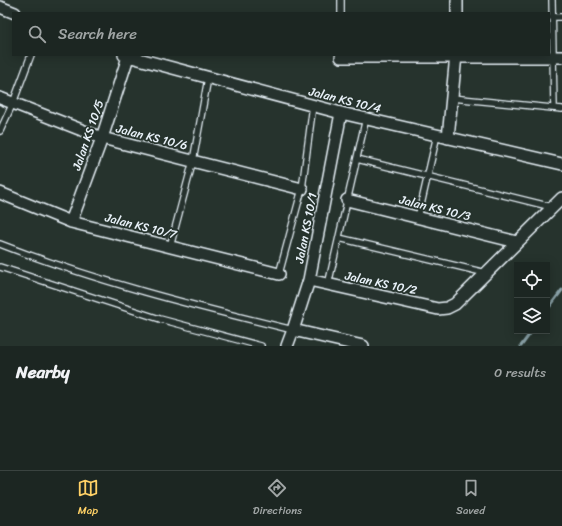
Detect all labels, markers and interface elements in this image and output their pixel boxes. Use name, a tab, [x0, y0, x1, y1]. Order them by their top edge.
search box	[12, 12, 550, 56]
text: Search here	[58, 21, 137, 47]
icon: search	[26, 23, 48, 45]
street label: Jalan KS 10/4	[306, 80, 384, 120]
street label: Jalan KS 10/5	[65, 97, 110, 174]
street label: Jalan KS 10/6	[113, 117, 190, 157]
street label: Jalan KS 10/3	[396, 188, 473, 228]
street label: Jalan KS 10/1	[288, 191, 324, 266]
street label: Jalan KS 10/7	[102, 206, 180, 246]
map controls	[514, 262, 550, 334]
button: locate	[514, 262, 550, 298]
street label: Jalan KS 10/2	[342, 264, 419, 301]
button: layers	[514, 298, 550, 334]
text: Nearby	[16, 357, 70, 387]
text: 0 results	[494, 361, 546, 384]
tab: Map	[77, 477, 99, 520]
tab: Directions	[253, 477, 302, 520]
tab: Saved	[456, 477, 485, 520]

